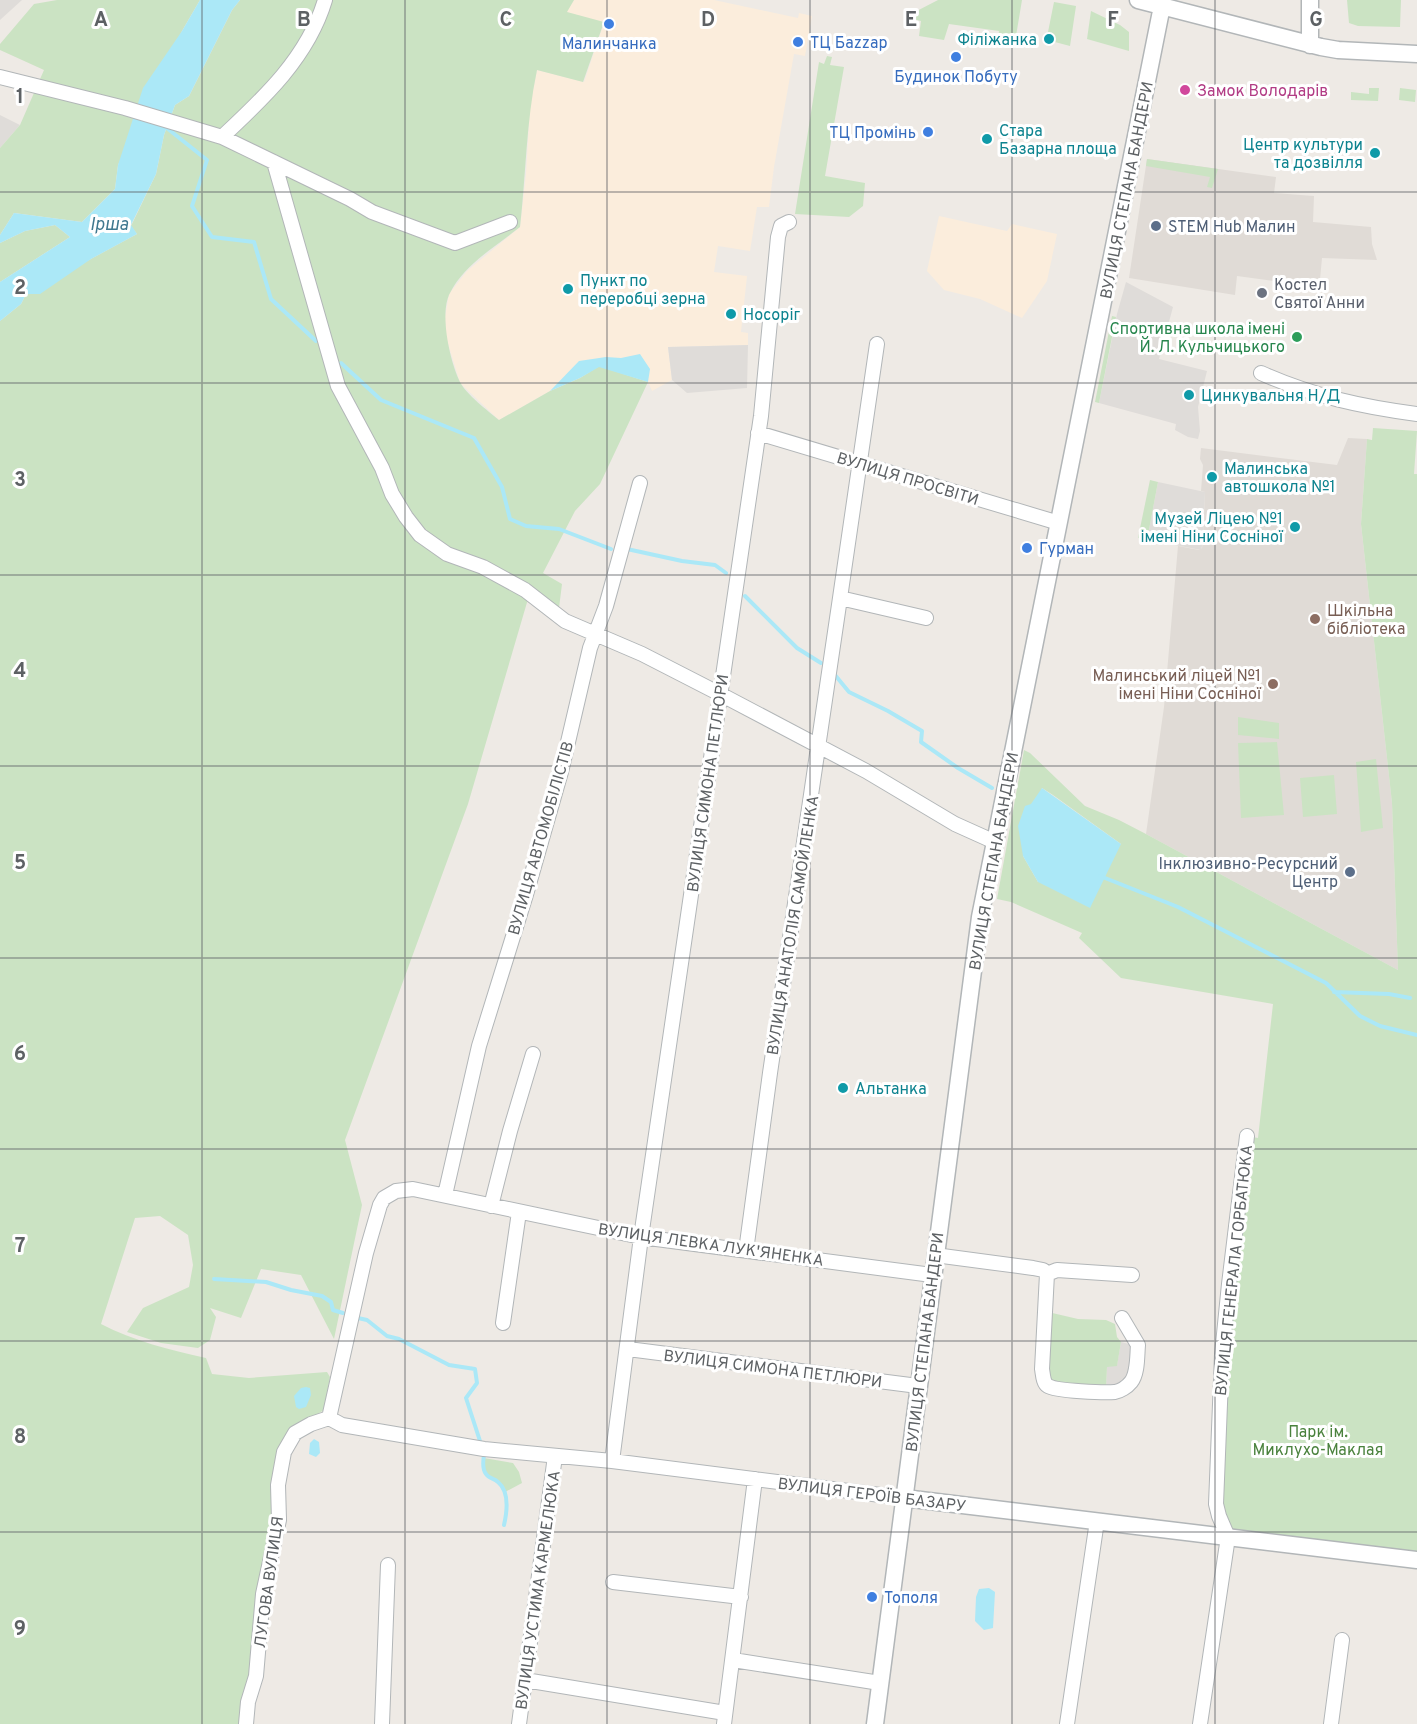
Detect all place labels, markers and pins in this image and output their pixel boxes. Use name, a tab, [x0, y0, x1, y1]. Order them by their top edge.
marker: Малинчанка	[602, 17, 616, 31]
place label: Філіжанка	[957, 31, 1037, 51]
marker: Філіжанка	[1042, 32, 1056, 46]
place label: ТЦ Баzzар	[810, 34, 888, 54]
place label: Малинчанка	[562, 35, 656, 55]
marker: ТЦ Баzzар	[791, 35, 805, 49]
marker: Будинок Побуту	[949, 50, 963, 64]
place label: Будинок Побуту	[894, 68, 1018, 88]
place label: Замок Володарів	[1197, 82, 1328, 102]
marker: Замок Володарів	[1178, 83, 1192, 97]
place label: Стара Базарна площа	[999, 122, 1117, 160]
place label: ТЦ Промінь	[829, 124, 916, 144]
marker: ТЦ Промінь	[921, 125, 935, 139]
marker: Стара Базарна площа	[980, 132, 994, 146]
place label: Центр культури та дозвілля	[1243, 136, 1363, 174]
marker: Центр культури та дозвілля	[1368, 146, 1382, 160]
place label: STEM Hub Малин	[1168, 218, 1295, 238]
marker: STEM Hub Малин	[1149, 219, 1163, 233]
place label: Пункт по переробці зерна	[580, 272, 705, 310]
place label: Костел Святої Анни	[1274, 276, 1365, 314]
marker: Пункт по переробці зерна	[561, 282, 575, 296]
marker: Костел Святої Анни	[1255, 286, 1269, 300]
place label: Носоріг	[743, 306, 800, 326]
marker: Носоріг	[724, 307, 738, 321]
place label: Спортивна школа імені Й. Л. Кульчицького	[1109, 320, 1285, 358]
marker: Спортивна школа імені Й. Л. Кульчицького	[1290, 330, 1304, 344]
place label: Цинкувальня Н/Д	[1201, 387, 1340, 407]
marker: Цинкувальня Н/Д	[1182, 388, 1196, 402]
place label: Малинська автошкола №1	[1224, 460, 1336, 498]
marker: Малинська автошкола №1	[1205, 470, 1219, 484]
place label: Музей Ліцею №1 імені Ніни Сосніної	[1140, 510, 1284, 548]
marker: Музей Ліцею №1 імені Ніни Сосніної	[1288, 520, 1302, 534]
place label: Гурман	[1039, 540, 1094, 560]
marker: Гурман	[1020, 541, 1034, 555]
place label: Шкільна бібліотека	[1327, 602, 1405, 640]
marker: Шкільна бібліотека	[1308, 612, 1322, 626]
place label: Малинський ліцей №1 імені Ніни Сосніної	[1093, 667, 1262, 705]
marker: Малинський ліцей №1 імені Ніни Сосніної	[1266, 677, 1280, 691]
place label: Інклюзивно-Ресурсний Центр	[1158, 855, 1338, 893]
marker: Інклюзивно-Ресурсний Центр	[1343, 865, 1357, 879]
place label: Альтанка	[855, 1080, 927, 1100]
marker: Альтанка	[836, 1081, 850, 1095]
place label: Тополя	[884, 1589, 938, 1609]
marker: Тополя	[865, 1590, 879, 1604]

